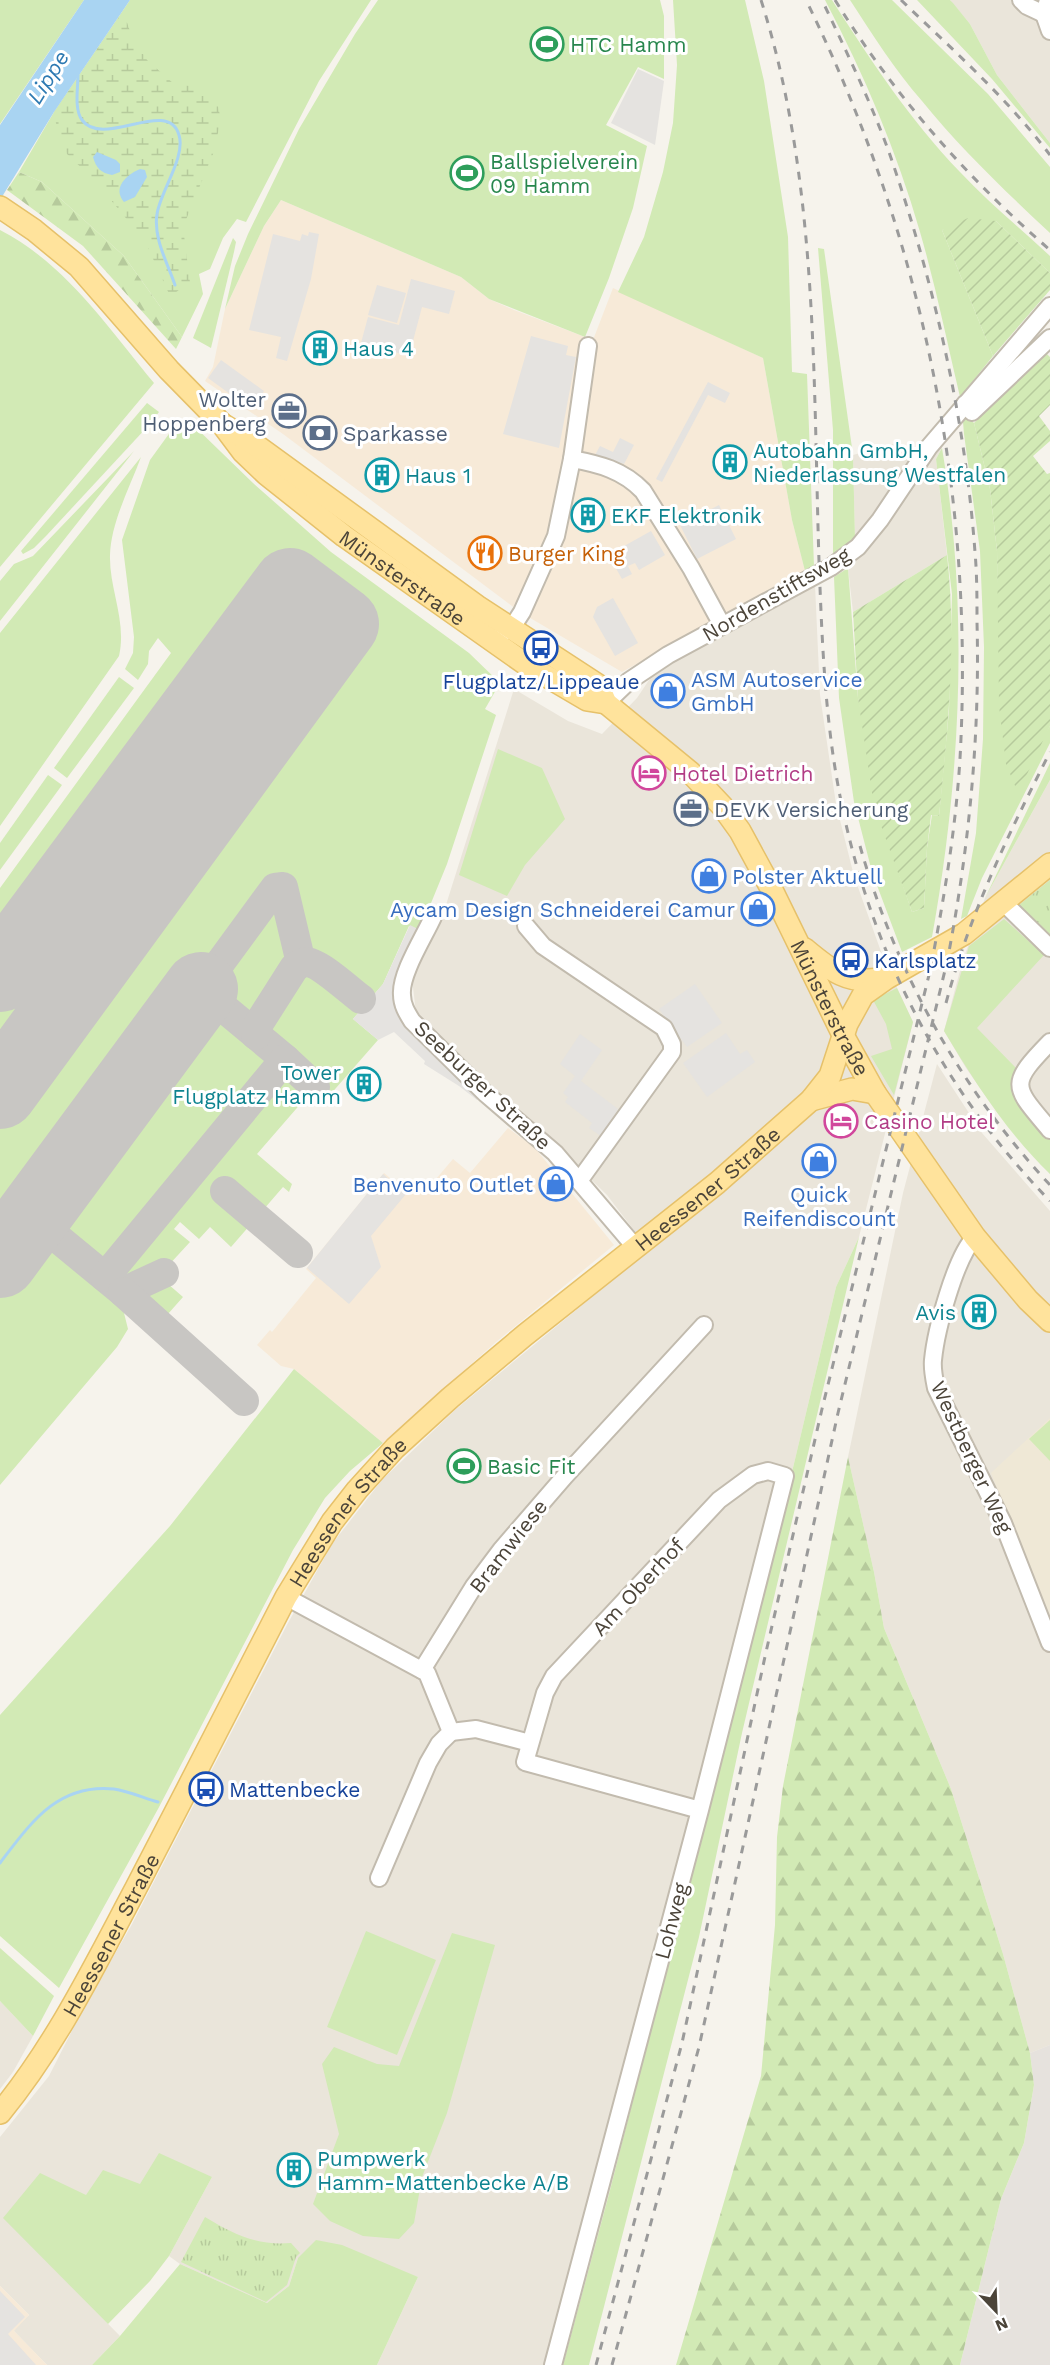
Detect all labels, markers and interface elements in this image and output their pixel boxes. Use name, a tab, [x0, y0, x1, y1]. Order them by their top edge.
sports icon: HTC Hamm	[529, 26, 565, 62]
place label: HTC Hamm	[570, 32, 686, 57]
water label: Lippe	[22, 46, 74, 108]
place label: Ballspielverein 09 Hamm	[490, 149, 638, 198]
sports icon: Ballspielverein 09 Hamm	[449, 155, 485, 191]
building icon: Haus 4	[302, 330, 338, 366]
place label: Haus 4	[343, 336, 414, 361]
place label: Wolter Hoppenberg	[142, 387, 267, 436]
office icon: Wolter Hoppenberg	[271, 393, 307, 429]
bank icon: Sparkasse	[302, 415, 338, 451]
place label: Sparkasse	[343, 421, 448, 446]
place label: Autobahn GmbH, Niederlassung Westfalen	[753, 438, 1006, 487]
building icon: Autobahn GmbH, Niederlassung Westfalen	[712, 444, 748, 480]
building icon: Haus 1	[364, 457, 400, 493]
place label: Haus 1	[405, 463, 471, 488]
building icon: EKF Elektronik	[570, 497, 606, 533]
place label: EKF Elektronik	[611, 503, 762, 528]
street label: Münsterstraße	[335, 524, 471, 631]
restaurant icon: Burger King	[467, 535, 503, 571]
place label: Burger King	[508, 541, 626, 566]
street label: Nordenstiftsweg	[698, 541, 855, 647]
bus stop icon: Flugplatz/Lippeaue	[523, 630, 559, 666]
place label: ASM Autoservice GmbH	[691, 667, 863, 716]
place label: Flugplatz/Lippeaue	[442, 669, 640, 694]
shop icon: ASM Autoservice GmbH	[650, 673, 686, 709]
hotel icon: Hotel Dietrich	[631, 755, 667, 791]
place label: Hotel Dietrich	[672, 761, 814, 786]
office icon: DEVK Versicherung	[673, 791, 709, 827]
place label: DEVK Versicherung	[714, 797, 909, 822]
shop icon: Polster Aktuell	[691, 858, 727, 894]
place label: Polster Aktuell	[732, 864, 883, 889]
shop icon: Aycam Design Schneiderei Camur	[740, 891, 776, 927]
place label: Aycam Design Schneiderei Camur	[390, 897, 735, 922]
street label: Münsterstraße	[786, 935, 875, 1080]
bus stop icon: Karlsplatz	[833, 942, 869, 978]
place label: Karlsplatz	[874, 948, 977, 973]
street label: Seeburger Straße	[409, 1015, 557, 1155]
place label: Tower Flugplatz Hamm	[172, 1060, 341, 1109]
building icon: Tower Flugplatz Hamm	[346, 1066, 382, 1102]
hotel icon: Casino Hotel	[823, 1103, 859, 1139]
place label: Casino Hotel	[864, 1109, 995, 1134]
street label: Heessener Straße	[629, 1121, 785, 1256]
shop icon: Quick Reifendiscount	[801, 1143, 837, 1179]
shop icon: Benvenuto Outlet	[538, 1166, 574, 1202]
place label: Benvenuto Outlet	[352, 1172, 533, 1197]
place label: Quick Reifendiscount	[742, 1182, 896, 1231]
building icon: Avis	[961, 1294, 997, 1330]
place label: Avis	[915, 1300, 956, 1325]
street label: Westberger Weg	[926, 1377, 1019, 1538]
street label: Heessener Straße	[283, 1431, 411, 1591]
sports icon: Basic Fit	[446, 1448, 482, 1484]
place label: Basic Fit	[487, 1454, 576, 1479]
street label: Bramwiese	[464, 1494, 552, 1598]
street label: Am Oberhof	[587, 1533, 689, 1641]
bus stop icon: Mattenbecke	[188, 1771, 224, 1807]
place label: Mattenbecke	[229, 1777, 360, 1802]
street label: Heessener Straße	[56, 1849, 164, 2021]
street label: Lohweg	[649, 1879, 693, 1962]
place label: Pumpwerk Hamm-Mattenbecke A/B	[317, 2146, 569, 2195]
building icon: Pumpwerk Hamm-Mattenbecke A/B	[276, 2152, 312, 2188]
north arrow	[966, 2281, 1026, 2341]
text: N	[992, 2313, 1011, 2335]

